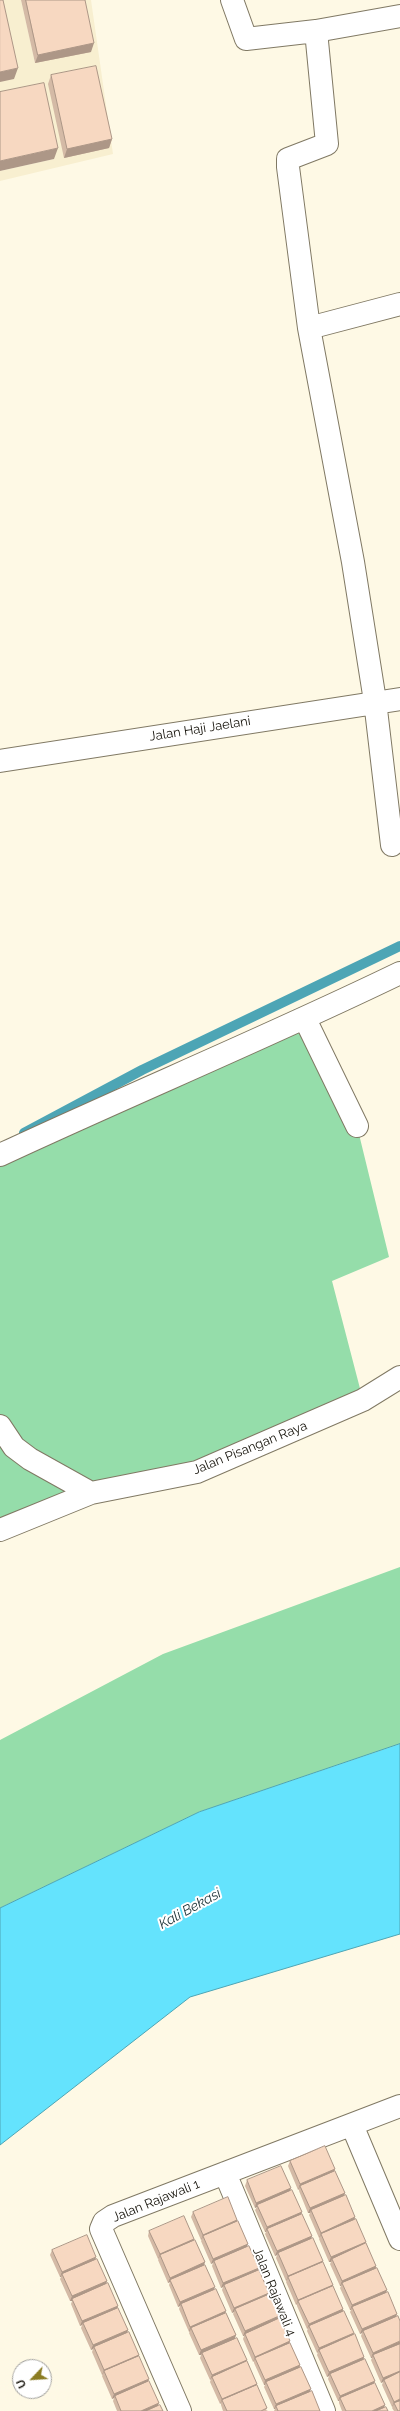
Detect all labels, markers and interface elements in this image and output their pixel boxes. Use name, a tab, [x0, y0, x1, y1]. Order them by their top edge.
street label: Jalan Haji Jaelani	[148, 713, 252, 745]
street label: Jalan Pisangan Raya	[191, 1418, 309, 1478]
water label: Kali Bekasi	[156, 1885, 224, 1933]
street label: Jalan Rajawali 1	[110, 2176, 202, 2226]
street label: Jalan Rajawali 4	[249, 2245, 299, 2339]
north arrow	[12, 2359, 52, 2399]
text: U	[14, 2377, 29, 2390]

